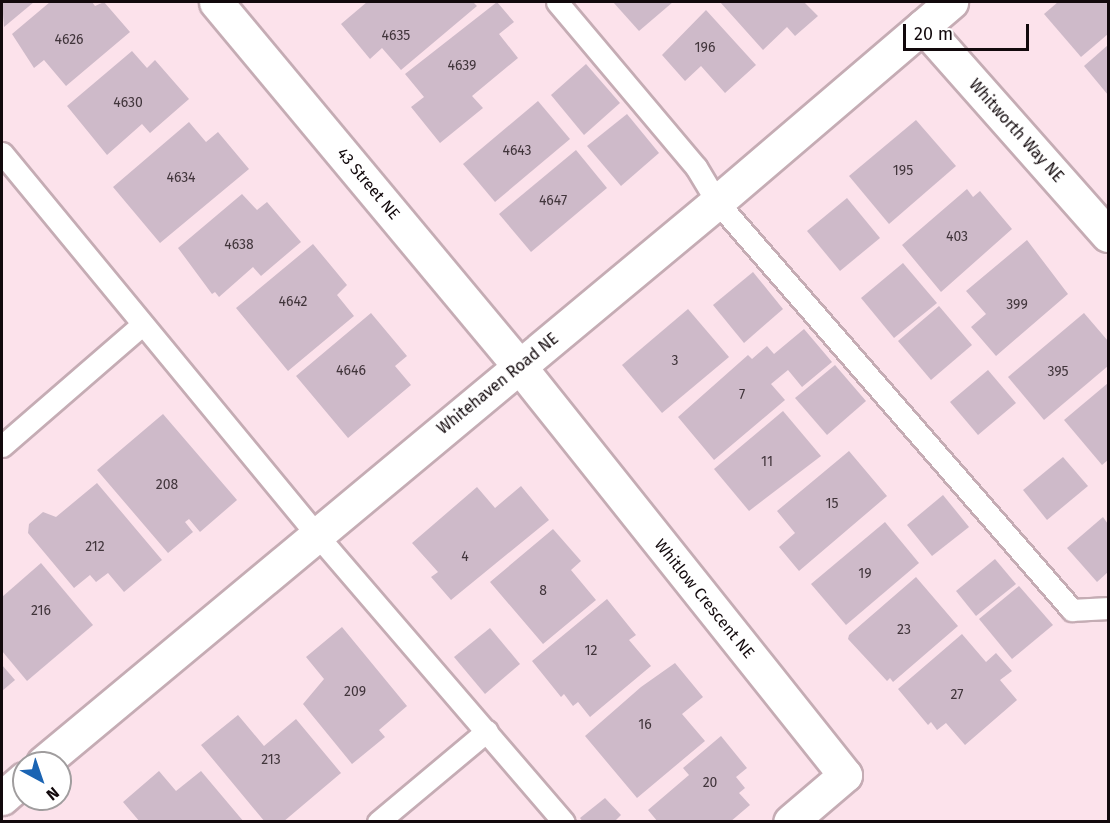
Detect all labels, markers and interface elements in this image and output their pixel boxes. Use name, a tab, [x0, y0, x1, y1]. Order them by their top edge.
scale bar	[906, 12, 1032, 50]
text: 20 m	[914, 23, 953, 45]
house number: 4635	[382, 28, 410, 44]
house number: 4626	[54, 32, 84, 48]
house number: 196	[695, 40, 715, 56]
house number: 4639	[448, 58, 476, 74]
street label: Whitworth Way NE	[965, 76, 1067, 186]
house number: 4630	[113, 95, 143, 111]
house number: 4643	[502, 143, 532, 159]
street label: 43 Street NE	[332, 144, 404, 224]
house number: 195	[893, 163, 913, 179]
house number: 4634	[166, 170, 196, 186]
house number: 4647	[539, 193, 567, 209]
house number: 403	[946, 229, 968, 245]
house number: 4638	[224, 237, 254, 253]
house number: 4642	[278, 294, 308, 310]
house number: 399	[1006, 297, 1028, 313]
street label: Whitehaven Road NE	[434, 329, 562, 439]
house number: 3	[672, 353, 678, 369]
house number: 4646	[336, 363, 366, 379]
house number: 395	[1047, 364, 1069, 380]
house number: 7	[739, 387, 745, 403]
house number: 11	[761, 454, 773, 470]
house number: 208	[156, 477, 178, 493]
house number: 15	[825, 496, 839, 512]
street label: Whitlow Crescent NE	[650, 535, 758, 663]
house number: 212	[85, 539, 105, 555]
house number: 4	[461, 549, 469, 565]
house number: 19	[858, 566, 872, 582]
house number: 8	[539, 583, 547, 599]
house number: 216	[31, 603, 51, 619]
house number: 23	[897, 622, 911, 638]
house number: 12	[585, 643, 597, 659]
house number: 209	[344, 684, 366, 700]
house number: 27	[950, 687, 964, 703]
house number: 16	[638, 717, 652, 733]
north arrow	[12, 751, 72, 811]
house number: 213	[261, 752, 281, 768]
house number: 20	[703, 775, 717, 791]
text: N	[42, 783, 63, 804]

